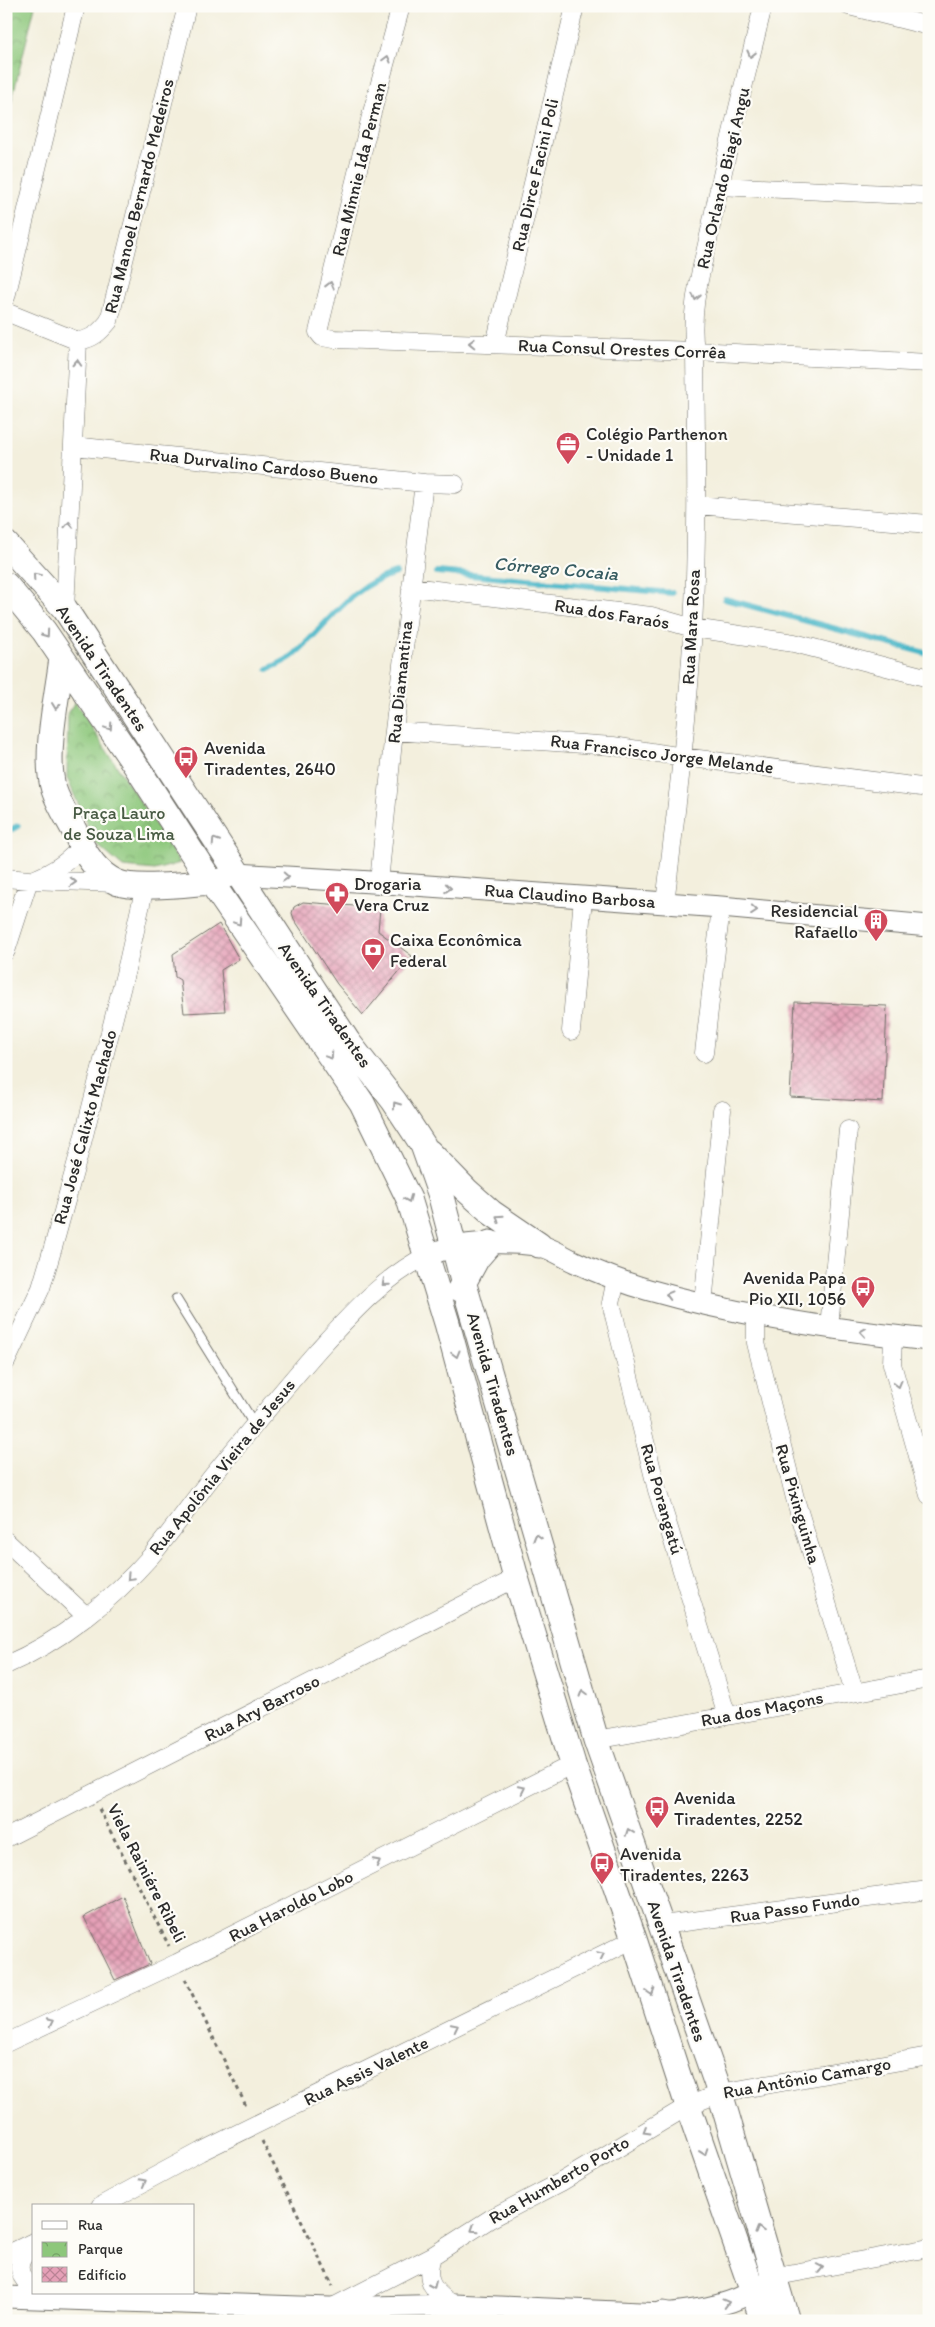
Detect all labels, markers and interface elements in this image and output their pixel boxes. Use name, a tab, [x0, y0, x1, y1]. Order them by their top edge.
one-way arrow	[747, 49, 757, 57]
one-way arrow	[381, 55, 392, 64]
street label: Rua Manoel Bernardo Medeiros	[99, 76, 179, 316]
street label: Rua Minnie Ida Perman	[327, 80, 391, 258]
street label: Rua Orlando Biagi Angu	[691, 85, 755, 271]
street label: Rua Dirce Facini Poli	[507, 96, 563, 254]
one-way arrow	[324, 280, 335, 289]
one-way arrow	[691, 293, 702, 302]
street label: Rua Consul Orestes Corrêa	[518, 334, 727, 364]
one-way arrow	[467, 338, 475, 348]
one-way arrow	[71, 359, 82, 367]
place label: Colégio Parthenon - Unidade 1	[586, 423, 728, 466]
office icon: Colégio Parthenon - Unidade 1	[555, 431, 581, 465]
street label: Rua Durvalino Cardoso Bueno	[149, 443, 379, 489]
one-way arrow	[64, 521, 74, 529]
water label: Córrego Cocaia	[493, 552, 619, 585]
street label: Rua Mara Rosa	[677, 568, 705, 685]
one-way arrow	[33, 573, 42, 582]
street label: Rua dos Faraós	[553, 594, 671, 634]
street label: Avenida Tiradentes	[51, 600, 153, 736]
street label: Rua Diamantina	[383, 619, 417, 745]
one-way arrow	[40, 629, 49, 638]
one-way arrow	[51, 702, 62, 710]
one-way arrow	[103, 722, 113, 731]
street label: Rua Francisco Jorge Melande	[549, 729, 775, 779]
place label: Avenida Tiradentes, 2640	[204, 737, 336, 780]
bus stop icon: Avenida Tiradentes, 2640	[173, 745, 199, 779]
park label: Praça Lauro de Souza Lima	[63, 802, 175, 845]
one-way arrow	[212, 837, 222, 846]
one-way arrow	[282, 871, 290, 882]
place label: Drogaria Vera Cruz	[354, 873, 430, 916]
one-way arrow	[70, 876, 78, 887]
street label: Rua Claudino Barbosa	[484, 879, 657, 913]
pharmacy icon: Drogaria Vera Cruz	[324, 881, 350, 915]
one-way arrow	[444, 882, 452, 893]
place label: Residencial Rafaello	[771, 900, 858, 943]
one-way arrow	[751, 904, 759, 915]
building icon: Residencial Rafaello	[863, 908, 889, 942]
one-way arrow	[232, 916, 241, 926]
place label: Caixa Econômica Federal	[390, 929, 523, 972]
bank icon: Caixa Econômica Federal	[360, 937, 386, 971]
street label: Avenida Tiradentes	[273, 938, 377, 1072]
street label: Rua José Calixto Machado	[48, 1027, 122, 1227]
one-way arrow	[324, 1050, 333, 1060]
one-way arrow	[393, 1101, 402, 1110]
one-way arrow	[401, 1194, 412, 1203]
one-way arrow	[495, 1215, 505, 1224]
place label: Avenida Papa Pio XII, 1056	[743, 1267, 846, 1310]
bus stop icon: Avenida Papa Pio XII, 1056	[850, 1275, 876, 1309]
one-way arrow	[382, 1277, 391, 1286]
one-way arrow	[665, 1290, 674, 1301]
street label: Avenida Tiradentes	[462, 1310, 524, 1458]
one-way arrow	[859, 1327, 867, 1338]
one-way arrow	[450, 1349, 460, 1357]
street label: Rua Apolônia Vieira de Jesus	[144, 1374, 300, 1560]
one-way arrow	[892, 1379, 902, 1387]
street label: Rua Porangatú	[636, 1441, 688, 1557]
street label: Rua Pixinguinha	[770, 1441, 826, 1567]
one-way arrow	[533, 1533, 543, 1542]
one-way arrow	[127, 1571, 136, 1580]
street label: Rua Ary Barroso	[201, 1669, 323, 1747]
street label: Rua dos Maçons	[699, 1686, 825, 1732]
one-way arrow	[578, 1689, 588, 1698]
one-way arrow	[517, 1785, 526, 1795]
place label: Avenida Tiradentes, 2252	[674, 1787, 803, 1830]
bus stop icon: Avenida Tiradentes, 2252	[644, 1795, 670, 1829]
street label: Viela Rainiére Ribeli	[102, 1800, 192, 1946]
one-way arrow	[625, 1828, 635, 1837]
place label: Avenida Tiradentes, 2263	[620, 1843, 749, 1886]
bus stop icon: Avenida Tiradentes, 2263	[589, 1851, 615, 1885]
one-way arrow	[372, 1858, 381, 1868]
street label: Rua Haroldo Lobo	[225, 1865, 357, 1947]
street label: Rua Passo Fundo	[729, 1888, 861, 1928]
street label: Avenida Tiradentes	[642, 1897, 712, 2045]
one-way arrow	[596, 1951, 605, 1961]
one-way arrow	[645, 1988, 655, 1996]
one-way arrow	[45, 2018, 54, 2028]
one-way arrow	[450, 2023, 459, 2033]
street label: Rua Assis Valente	[300, 2031, 432, 2111]
street label: Rua Antônio Camargo	[721, 2052, 893, 2104]
one-way arrow	[642, 2124, 651, 2134]
street label: Rua Humberto Porto	[485, 2131, 633, 2229]
one-way arrow	[698, 2147, 708, 2156]
one-way arrow	[138, 2179, 147, 2189]
legend	[32, 2204, 195, 2294]
text: Rua	[78, 2216, 103, 2234]
one-way arrow	[471, 2223, 480, 2232]
one-way arrow	[754, 2226, 765, 2235]
text: Parque	[78, 2240, 123, 2258]
one-way arrow	[816, 2264, 825, 2274]
text: Edifício	[78, 2266, 126, 2284]
one-way arrow	[426, 2280, 437, 2289]
one-way arrow	[721, 2298, 730, 2309]

